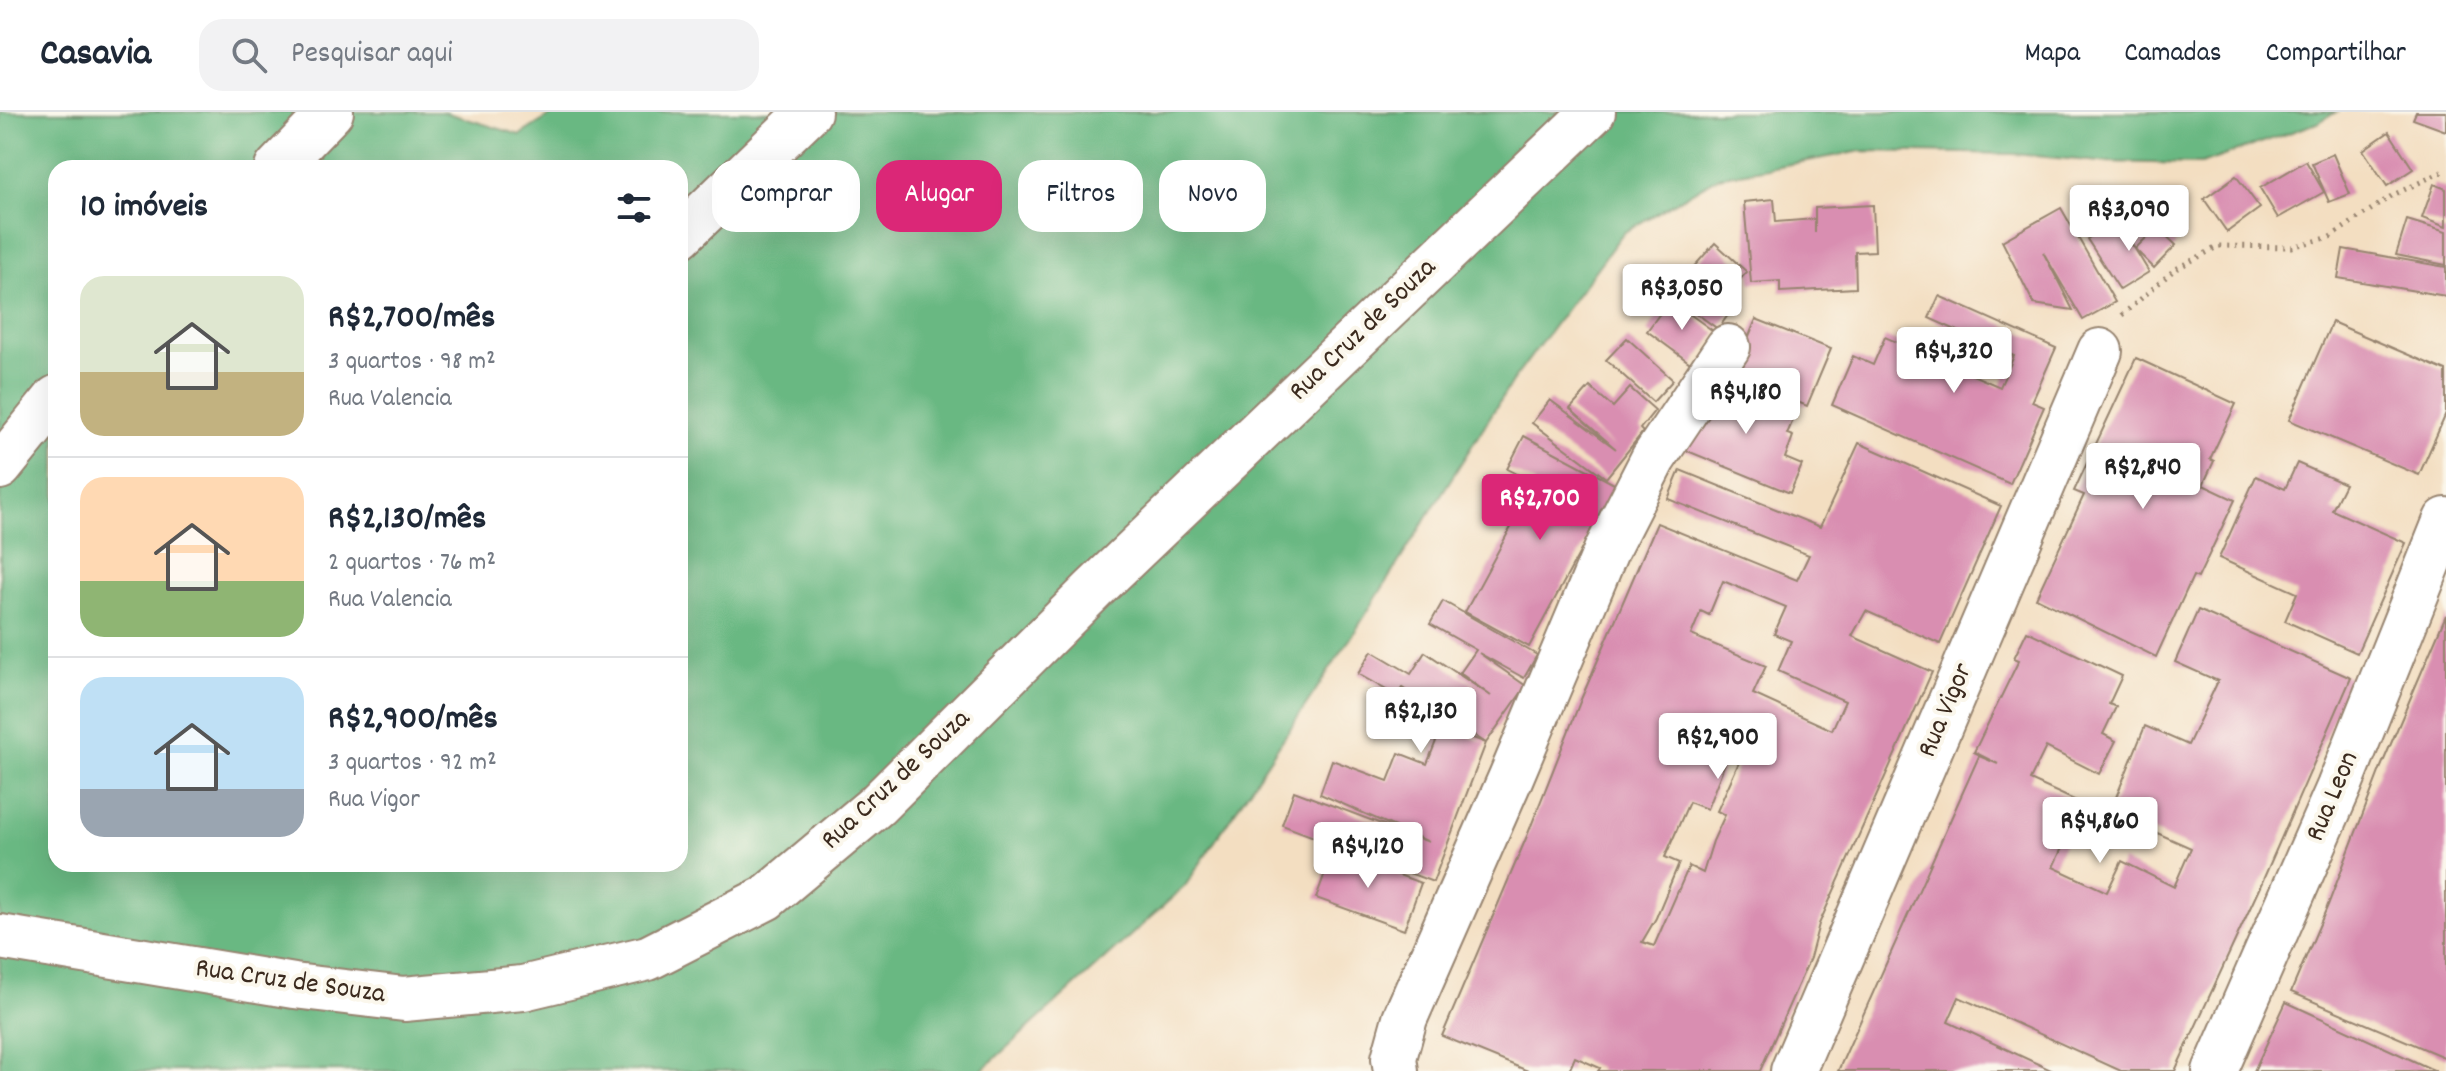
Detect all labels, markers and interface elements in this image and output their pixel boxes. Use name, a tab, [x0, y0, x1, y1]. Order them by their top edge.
search box	[199, 19, 759, 91]
text: Casavia	[40, 28, 151, 83]
icon: search	[227, 33, 271, 77]
text: Pesquisar aqui	[291, 34, 453, 77]
text: Mapa	[2025, 35, 2080, 75]
text: Camadas	[2124, 35, 2222, 75]
text: Compartilhar	[2266, 35, 2406, 75]
chip: Comprar	[712, 160, 860, 232]
chip: Alugar	[876, 160, 1002, 232]
chip: Filtros	[1018, 160, 1143, 232]
chip: Novo	[1159, 160, 1266, 232]
text: 10 imóveis	[80, 184, 208, 233]
pin: R$3,090	[2055, 185, 2203, 253]
icon: filters	[612, 186, 656, 230]
text: R$3,090	[2088, 192, 2170, 229]
street label: Rua Cruz de Souza	[1281, 250, 1447, 412]
pin: R$3,050	[1608, 264, 1756, 332]
text: R$3,050	[1641, 271, 1723, 308]
text: R$2,700/mês	[328, 295, 495, 344]
icon: home	[144, 308, 240, 404]
pin: R$4,320	[1880, 327, 2028, 395]
text: R$4,320	[1915, 334, 1993, 371]
text: 3 quartos · 98 m²	[328, 344, 496, 381]
pin: R$4,180	[1672, 368, 1820, 436]
text: R$4,180	[1710, 375, 1782, 412]
text: Rua Valencia	[328, 381, 452, 418]
pin: R$2,840	[2069, 443, 2217, 511]
text: R$2,840	[2104, 450, 2182, 487]
pin: R$2,700	[1466, 474, 1614, 542]
text: R$2,700	[1500, 481, 1580, 518]
text: R$2,130/mês	[328, 496, 486, 545]
icon: home	[144, 509, 240, 605]
text: 2 quartos · 76 m²	[328, 545, 496, 582]
text: Rua Valencia	[328, 582, 452, 619]
street label: Rua Vigor	[1909, 657, 1985, 764]
pin: R$2,130	[1347, 687, 1495, 755]
text: R$2,130	[1384, 694, 1458, 731]
text: R$2,900/mês	[328, 696, 498, 745]
street label: Rua Cruz de Souza	[813, 701, 981, 861]
icon: home	[144, 709, 240, 805]
pin: R$2,900	[1644, 713, 1792, 781]
text: R$2,900	[1677, 720, 1759, 757]
text: 3 quartos · 92 m²	[328, 745, 497, 782]
street label: Rua Leon	[2297, 746, 2371, 848]
text: Rua Vigor	[328, 782, 420, 819]
pin: R$4,860	[2026, 797, 2174, 865]
text: R$4,860	[2061, 804, 2139, 841]
pin: R$4,120	[1294, 822, 1442, 890]
text: R$4,120	[1332, 829, 1404, 866]
street label: Rua Cruz de Souza	[193, 950, 388, 1016]

